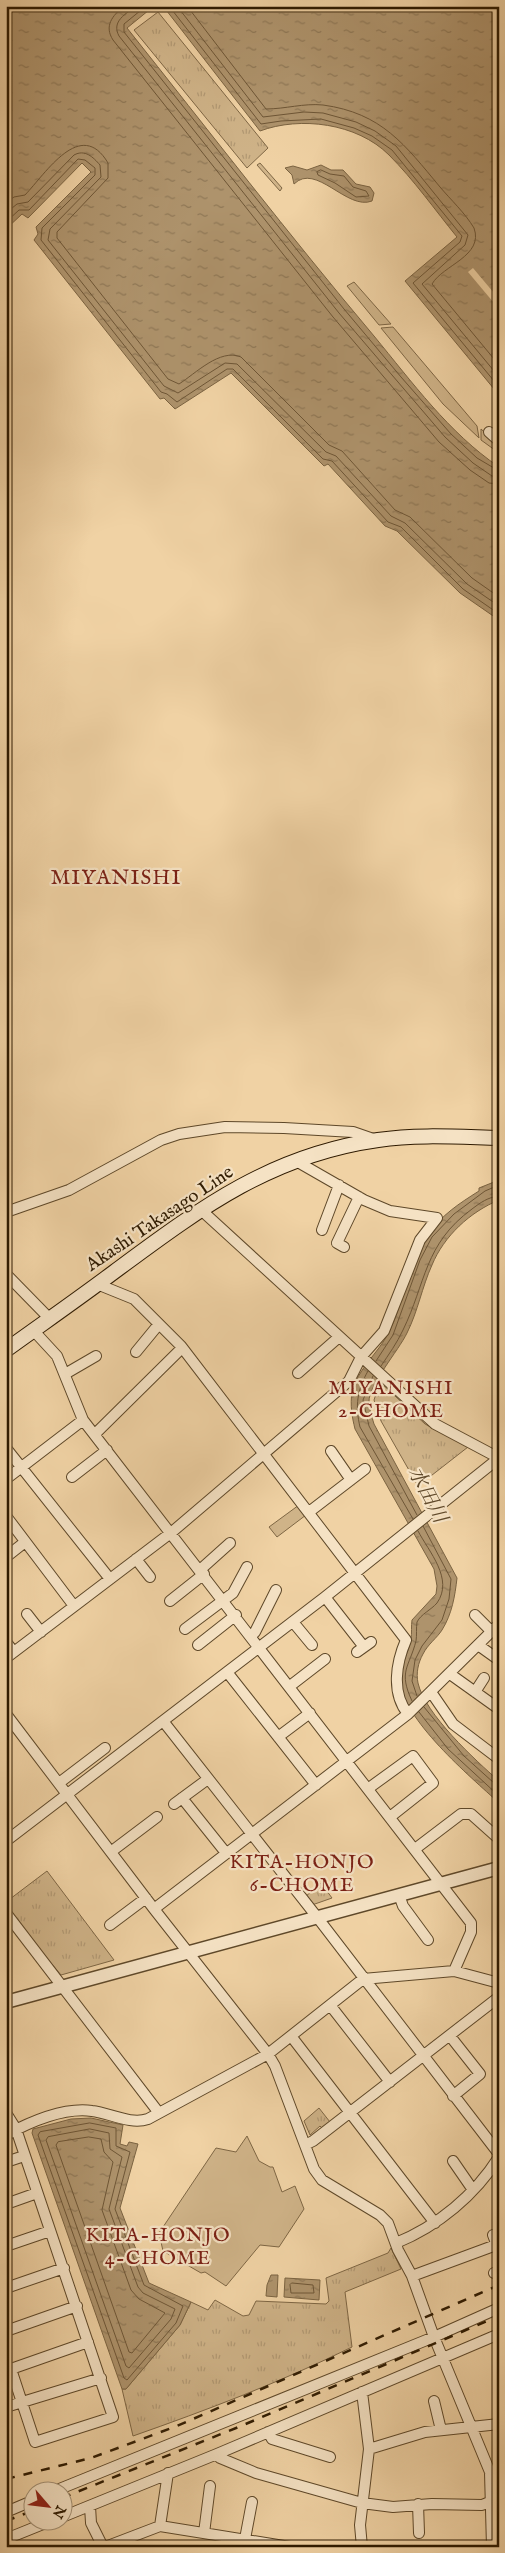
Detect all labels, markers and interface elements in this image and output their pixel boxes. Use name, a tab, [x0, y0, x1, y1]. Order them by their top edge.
district label: MIYANISHI	[51, 865, 181, 892]
street label: Akashi Takasago Line	[81, 1160, 239, 1278]
district label: MIYANISHI 2-CHOME	[328, 1376, 454, 1424]
water label: 水田川	[402, 1463, 453, 1529]
district label: KITA-HONJO 6-CHOME	[230, 1850, 374, 1898]
district label: KITA-HONJO 4-CHOME	[86, 2223, 230, 2271]
north arrow	[22, 2480, 72, 2530]
text: N	[48, 2501, 70, 2521]

